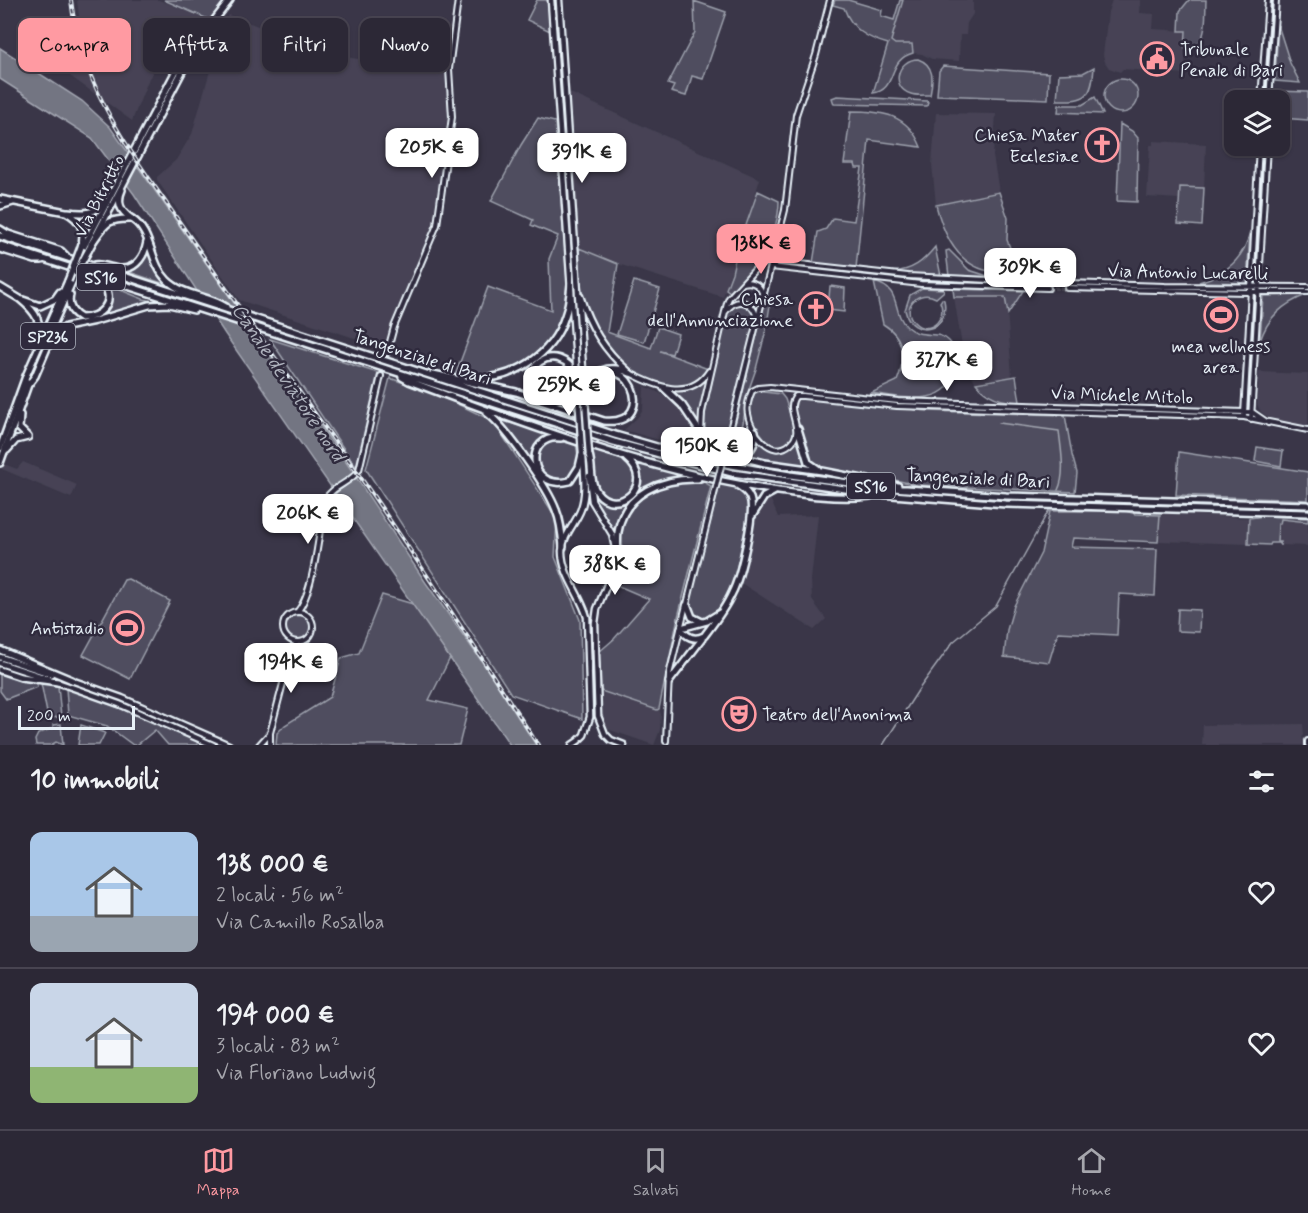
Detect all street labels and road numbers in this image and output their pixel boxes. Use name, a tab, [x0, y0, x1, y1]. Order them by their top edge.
street label: Via Bitritto	[69, 151, 131, 242]
street label: Via Antonio Lucarelli	[1107, 260, 1269, 286]
road number: SS16	[77, 264, 125, 290]
road number: SP236	[21, 323, 75, 349]
street label: Tangenziale di Bari	[349, 324, 494, 393]
street label: Via Michele Mitolo	[1051, 382, 1193, 410]
street label: Tangenziale di Bari	[905, 463, 1051, 496]
road number: SS16	[847, 473, 895, 499]

